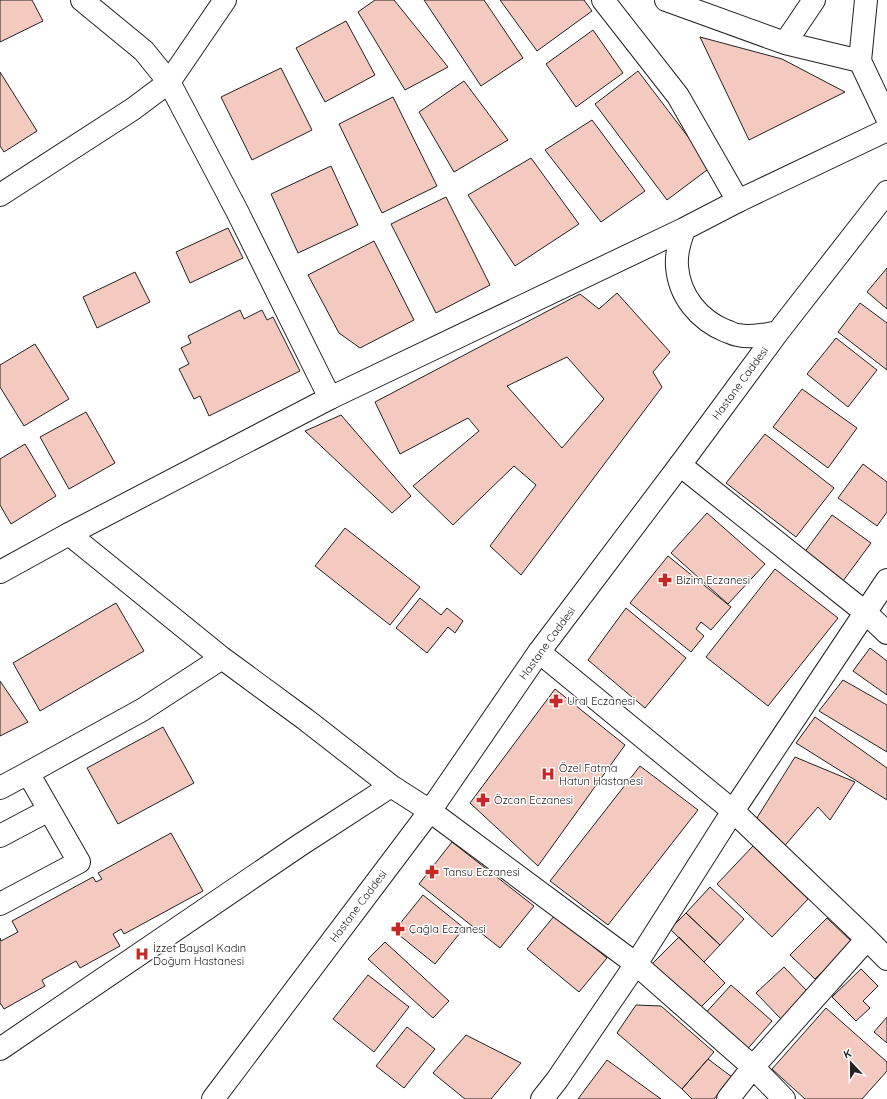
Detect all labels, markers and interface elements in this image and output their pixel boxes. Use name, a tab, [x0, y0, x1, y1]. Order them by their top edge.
street label: Hastane Caddesi	[709, 344, 771, 422]
pharmacy icon: Bizim Eczanesi	[657, 572, 673, 588]
place label: Bizim Eczanesi	[676, 573, 750, 587]
street label: Hastane Caddesi	[516, 604, 578, 682]
pharmacy icon: Ural Eczanesi	[548, 693, 564, 709]
place label: Ural Eczanesi	[567, 694, 635, 708]
place label: Özel Fatma Hatun Hastanesi	[559, 761, 643, 788]
hospital icon: Özel Fatma Hatun Hastanesi	[540, 766, 556, 782]
pharmacy icon: Özcan Eczanesi	[475, 792, 491, 808]
place label: Özcan Eczanesi	[494, 793, 573, 807]
pharmacy icon: Tansu Eczanesi	[424, 864, 440, 880]
place label: Tansu Eczanesi	[443, 865, 520, 879]
street label: Hastane Caddesi	[326, 867, 390, 945]
pharmacy icon: Çağla Eczanesi	[390, 921, 406, 937]
place label: Çağla Eczanesi	[409, 922, 486, 936]
place label: İzzet Baysal Kadın Doğum Hastanesi	[153, 941, 246, 968]
hospital icon: İzzet Baysal Kadın Doğum Hastanesi	[134, 946, 150, 962]
north arrow	[831, 1043, 871, 1083]
text: K	[841, 1046, 853, 1062]

